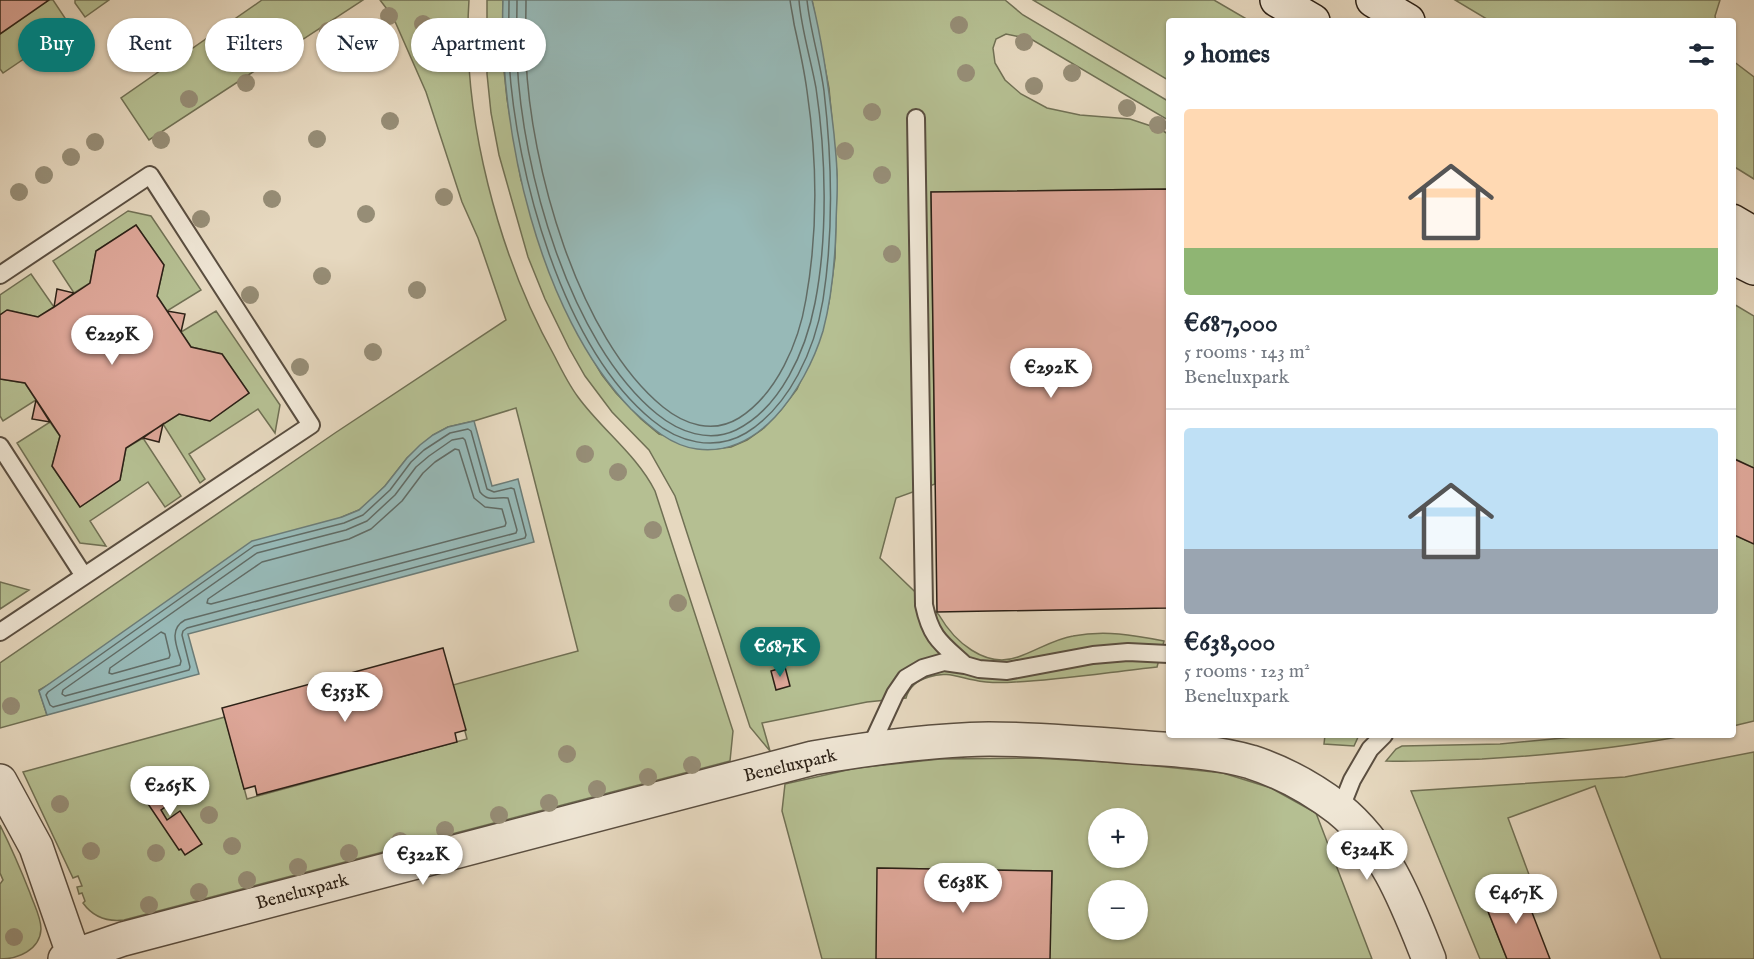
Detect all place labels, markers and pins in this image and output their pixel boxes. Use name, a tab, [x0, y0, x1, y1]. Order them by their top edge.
pin: €229K	[70, 315, 154, 366]
pin: €292K	[1009, 348, 1093, 399]
pin: €687K	[738, 627, 822, 678]
pin: €353K	[303, 672, 387, 723]
pin: €265K	[128, 766, 212, 817]
pin: €324K	[1325, 830, 1409, 881]
pin: €322K	[381, 835, 465, 886]
pin: €638K	[921, 863, 1005, 914]
pin: €467K	[1474, 874, 1558, 925]

